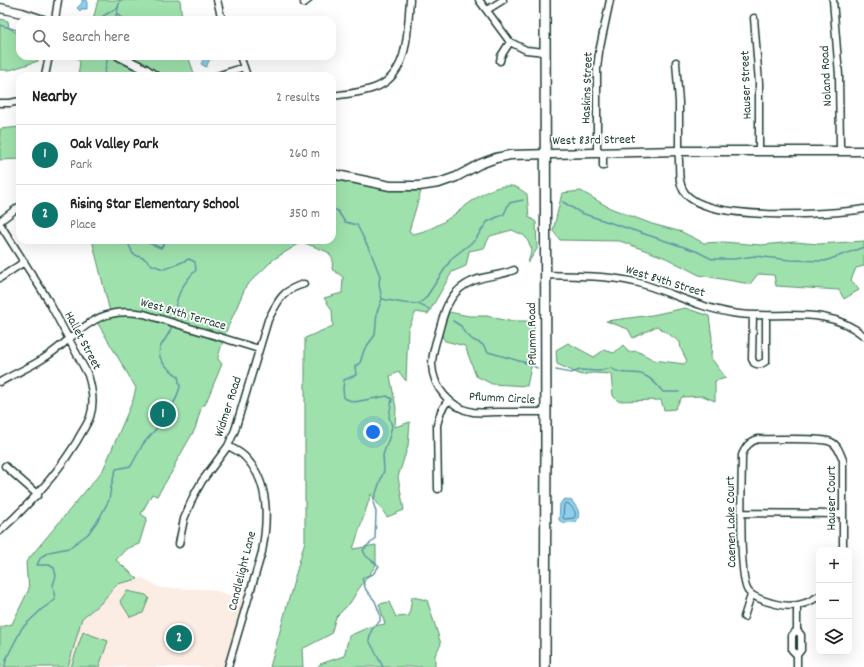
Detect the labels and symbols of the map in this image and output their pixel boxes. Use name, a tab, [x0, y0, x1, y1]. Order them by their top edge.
street label: Noland Road	[816, 45, 838, 107]
street label: Hauser Street	[736, 50, 758, 120]
street label: Haskins Street	[577, 51, 599, 124]
street label: West 83rd Street	[552, 131, 636, 151]
street label: West 84th Street	[623, 261, 707, 303]
street label: West 84th Terrace	[138, 294, 228, 336]
street label: Pflumm Road	[523, 302, 543, 366]
street label: Hallet Street	[59, 308, 106, 374]
street label: Widmer Road	[210, 374, 248, 440]
street label: Pflumm Circle	[468, 388, 536, 410]
pin: 1	[150, 399, 176, 429]
your location	[363, 422, 383, 442]
street label: Hauser Court	[823, 465, 842, 530]
street label: Caenen Lake Court	[722, 476, 742, 568]
street label: Candlelight Lane	[224, 529, 262, 613]
pin: 2	[166, 623, 192, 653]

